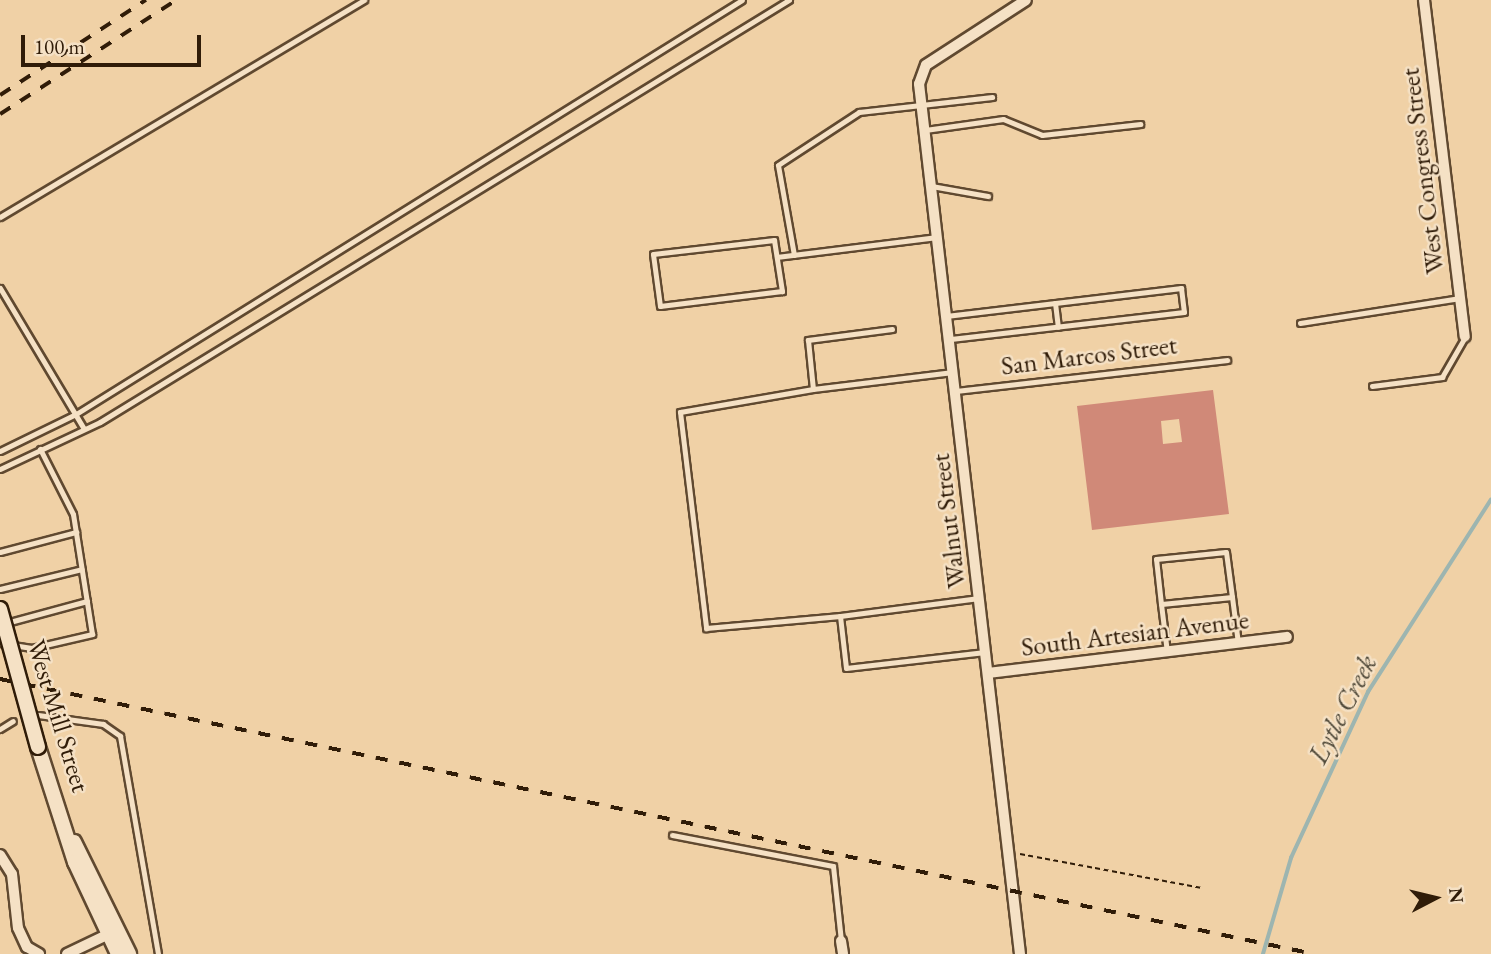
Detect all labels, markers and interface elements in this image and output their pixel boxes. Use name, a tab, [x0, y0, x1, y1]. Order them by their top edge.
scale bar	[24, 21, 205, 65]
text: 100 m	[34, 33, 85, 60]
street label: West Congress Street	[1395, 66, 1451, 276]
street label: San Marcos Street	[999, 330, 1179, 382]
street label: Walnut Street	[925, 452, 973, 590]
street label: South Artesian Avenue	[1019, 605, 1251, 663]
street label: West Mill Street	[20, 636, 96, 796]
water label: Lytle Creek	[1300, 649, 1384, 769]
north arrow	[1400, 863, 1470, 933]
text: N	[1443, 886, 1470, 905]

